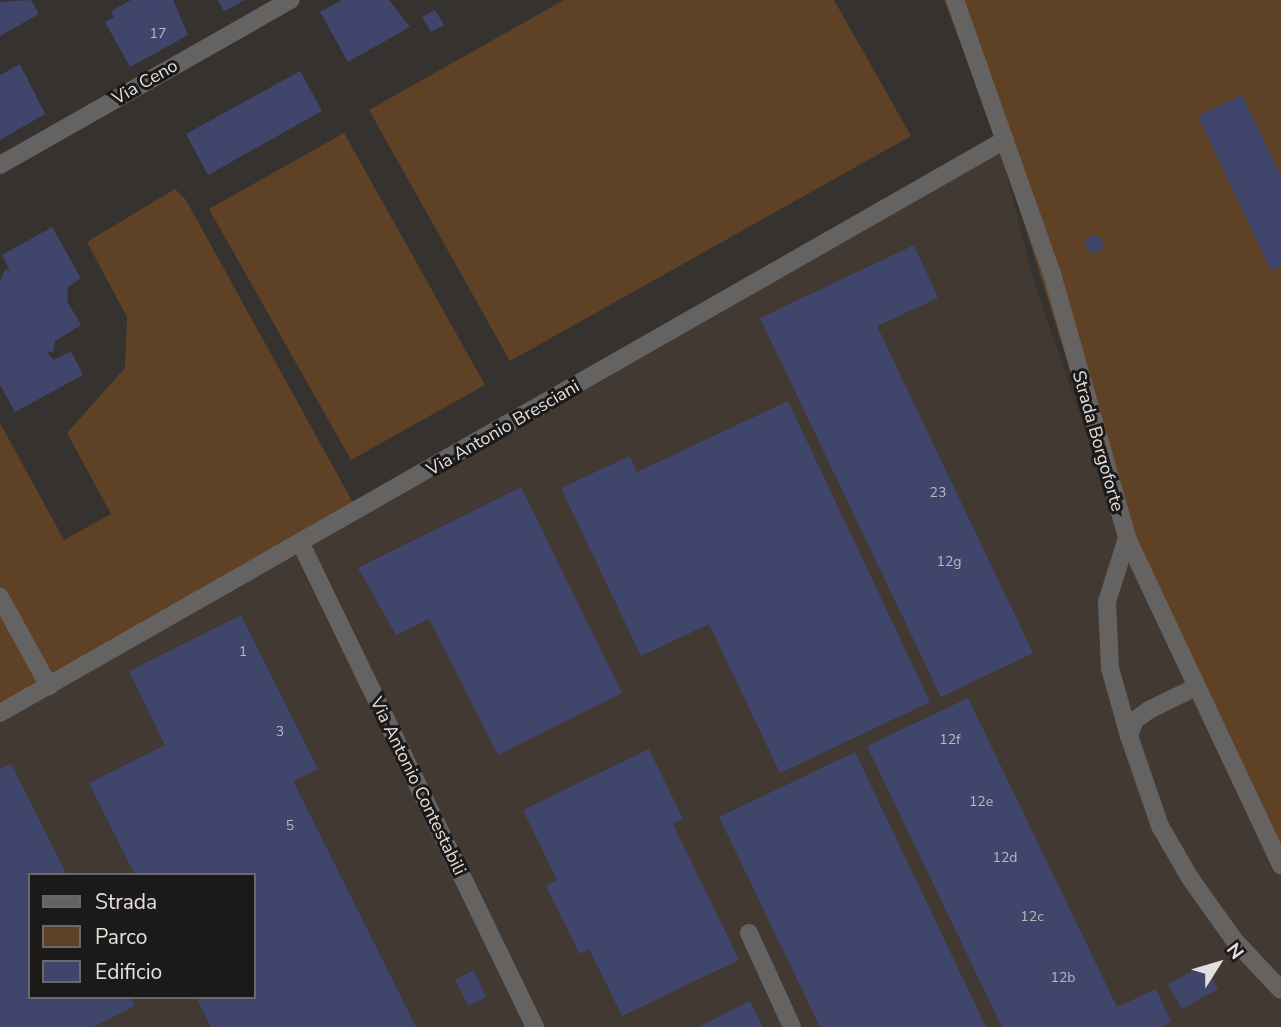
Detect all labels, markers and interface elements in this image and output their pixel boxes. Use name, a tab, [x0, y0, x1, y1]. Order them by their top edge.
house number: 17	[150, 26, 166, 42]
street label: Via Ceno	[108, 55, 182, 109]
street label: Strada Borgoforte	[1068, 368, 1128, 514]
street label: Via Antonio Bresciani	[423, 376, 583, 480]
house number: 23	[930, 485, 946, 501]
house number: 12g	[936, 554, 962, 570]
house number: 1	[239, 644, 247, 660]
street label: Via Antonio Contestabili	[365, 693, 471, 879]
house number: 3	[276, 724, 284, 740]
house number: 12f	[939, 732, 961, 748]
house number: 12e	[969, 794, 993, 810]
house number: 5	[286, 818, 294, 834]
house number: 12d	[993, 850, 1017, 866]
legend	[28, 873, 256, 999]
text: Strada	[95, 888, 157, 916]
house number: 12c	[1020, 909, 1044, 925]
text: Parco	[95, 923, 148, 951]
north arrow	[1183, 929, 1253, 999]
text: N	[1220, 938, 1249, 965]
text: Edificio	[95, 958, 162, 986]
house number: 12b	[1051, 970, 1075, 986]

